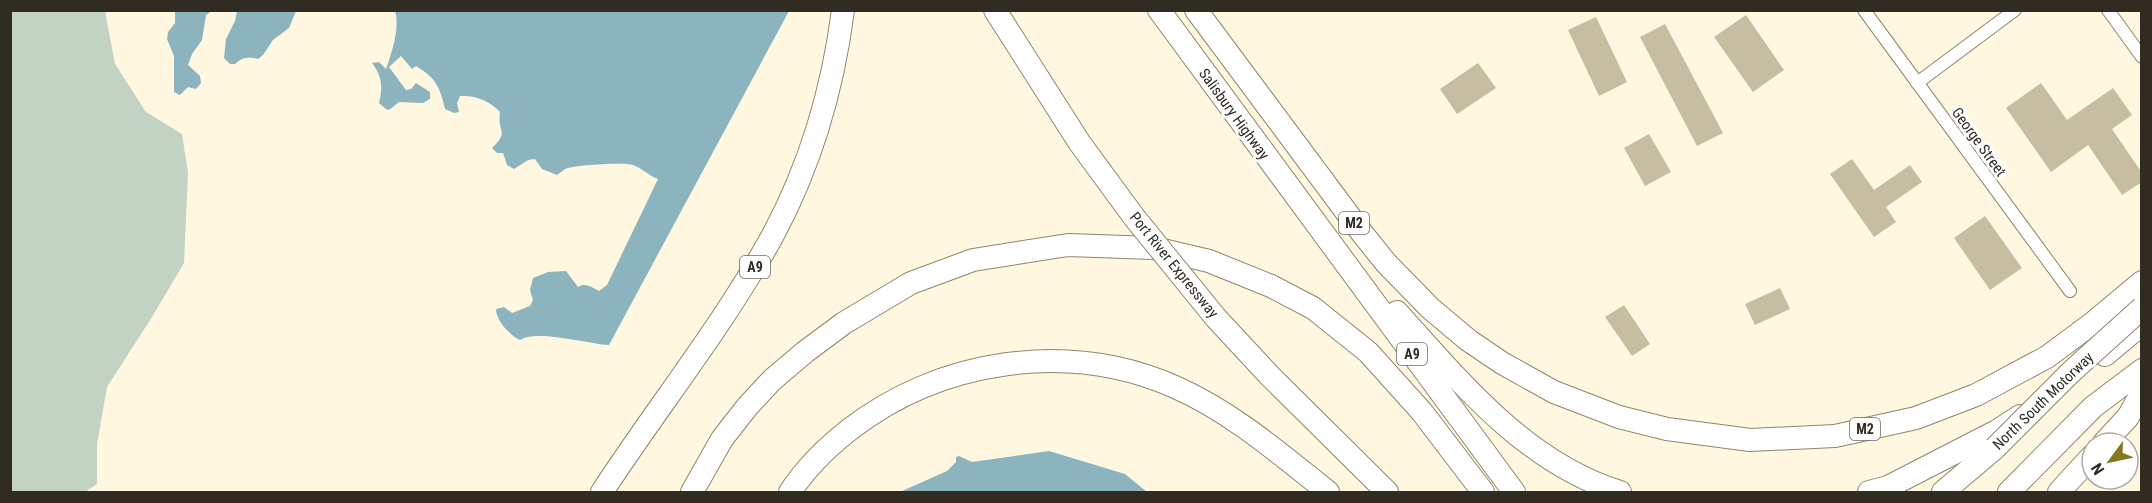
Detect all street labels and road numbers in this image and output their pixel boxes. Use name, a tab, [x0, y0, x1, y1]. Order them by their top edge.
street label: Salisbury Highway	[1195, 65, 1273, 163]
street label: George Street	[1948, 104, 2010, 180]
street label: Port River Expressway	[1126, 208, 1222, 322]
road number: M2	[1339, 212, 1369, 234]
road number: A9	[740, 256, 770, 278]
road number: A9	[1397, 343, 1427, 365]
street label: North South Motorway	[1989, 348, 2097, 454]
road number: M2	[1850, 418, 1880, 440]

